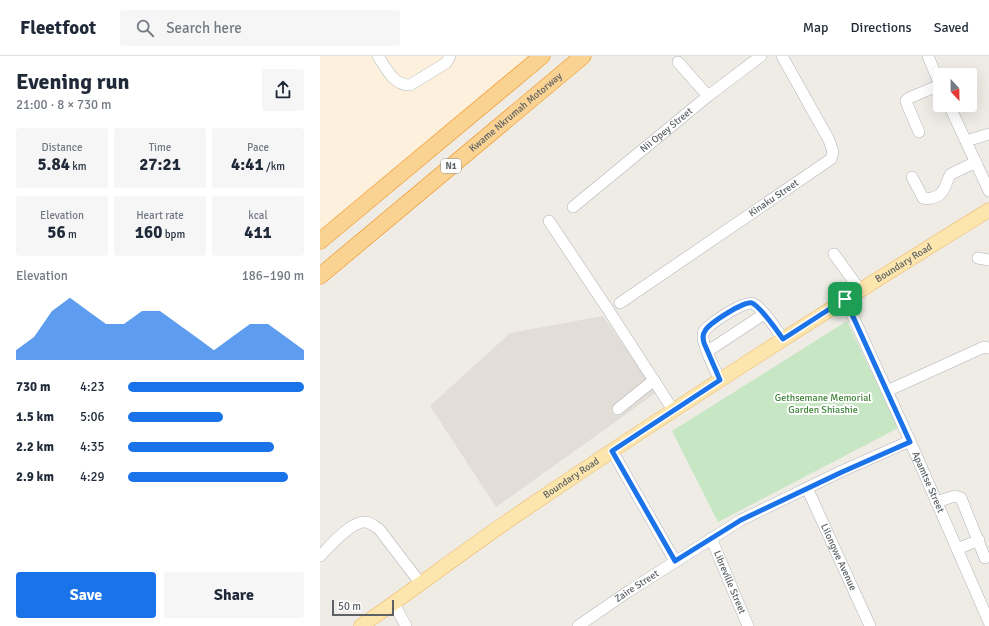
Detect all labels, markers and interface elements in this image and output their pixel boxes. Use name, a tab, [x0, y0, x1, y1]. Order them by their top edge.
search box	[120, 10, 400, 46]
text: Fleetfoot	[20, 16, 96, 40]
icon: search	[134, 17, 156, 39]
text: Search here	[166, 19, 242, 37]
text: Map	[803, 19, 829, 36]
text: Directions	[851, 19, 912, 36]
text: Saved	[934, 19, 969, 36]
text: Evening run	[16, 68, 130, 95]
north arrow	[933, 68, 977, 112]
map controls	[933, 68, 977, 112]
button: share	[262, 69, 304, 111]
street label: Kwame Nkrumah Motorway	[467, 70, 565, 155]
text: 21:00 · 8 × 730 m	[16, 97, 111, 113]
street label: Nii Opey Street	[638, 105, 695, 155]
text: Distance	[42, 141, 82, 154]
text: Time	[149, 141, 171, 154]
text: Pace	[247, 141, 269, 154]
text: 5.84	[37, 154, 70, 175]
text: 27:21	[139, 154, 181, 175]
text: 4:41	[231, 154, 264, 175]
road number: N1	[441, 159, 461, 173]
text: km	[70, 160, 87, 173]
text: /km	[264, 160, 285, 173]
street label: Kinaku Street	[746, 177, 801, 219]
text: Elevation	[40, 209, 84, 222]
text: Heart rate	[136, 209, 184, 222]
text: kcal	[248, 209, 268, 222]
text: 56	[47, 222, 66, 243]
text: 160	[135, 222, 162, 243]
text: 411	[244, 222, 272, 243]
text: m	[66, 228, 77, 241]
text: bpm	[162, 228, 185, 241]
street label: Boundary Road	[873, 241, 934, 285]
text: Elevation	[16, 268, 68, 284]
text: 186–190 m	[242, 268, 304, 284]
pin	[828, 282, 862, 316]
icon: arrive	[834, 288, 856, 310]
text: 730 m	[16, 379, 50, 395]
text: 4:23	[80, 379, 105, 395]
park label: Gethsemane Memorial Garden Shiashie	[775, 392, 871, 416]
text: 1.5 km	[16, 409, 54, 425]
text: 5:06	[80, 409, 105, 425]
text: 2.2 km	[16, 439, 54, 455]
text: 4:35	[80, 439, 105, 455]
street label: Apamtse Street	[909, 450, 947, 515]
street label: Boundary Road	[541, 455, 601, 501]
text: 2.9 km	[16, 469, 54, 485]
text: 4:29	[80, 469, 105, 485]
street label: Lilongwe Avenue	[818, 522, 859, 592]
street label: Libreville Street	[711, 549, 748, 616]
street label: Zaire Street	[612, 567, 662, 605]
button: Save	[16, 572, 156, 618]
button: Share	[164, 572, 304, 618]
scale bar	[332, 598, 394, 617]
text: 50 m	[338, 600, 361, 613]

